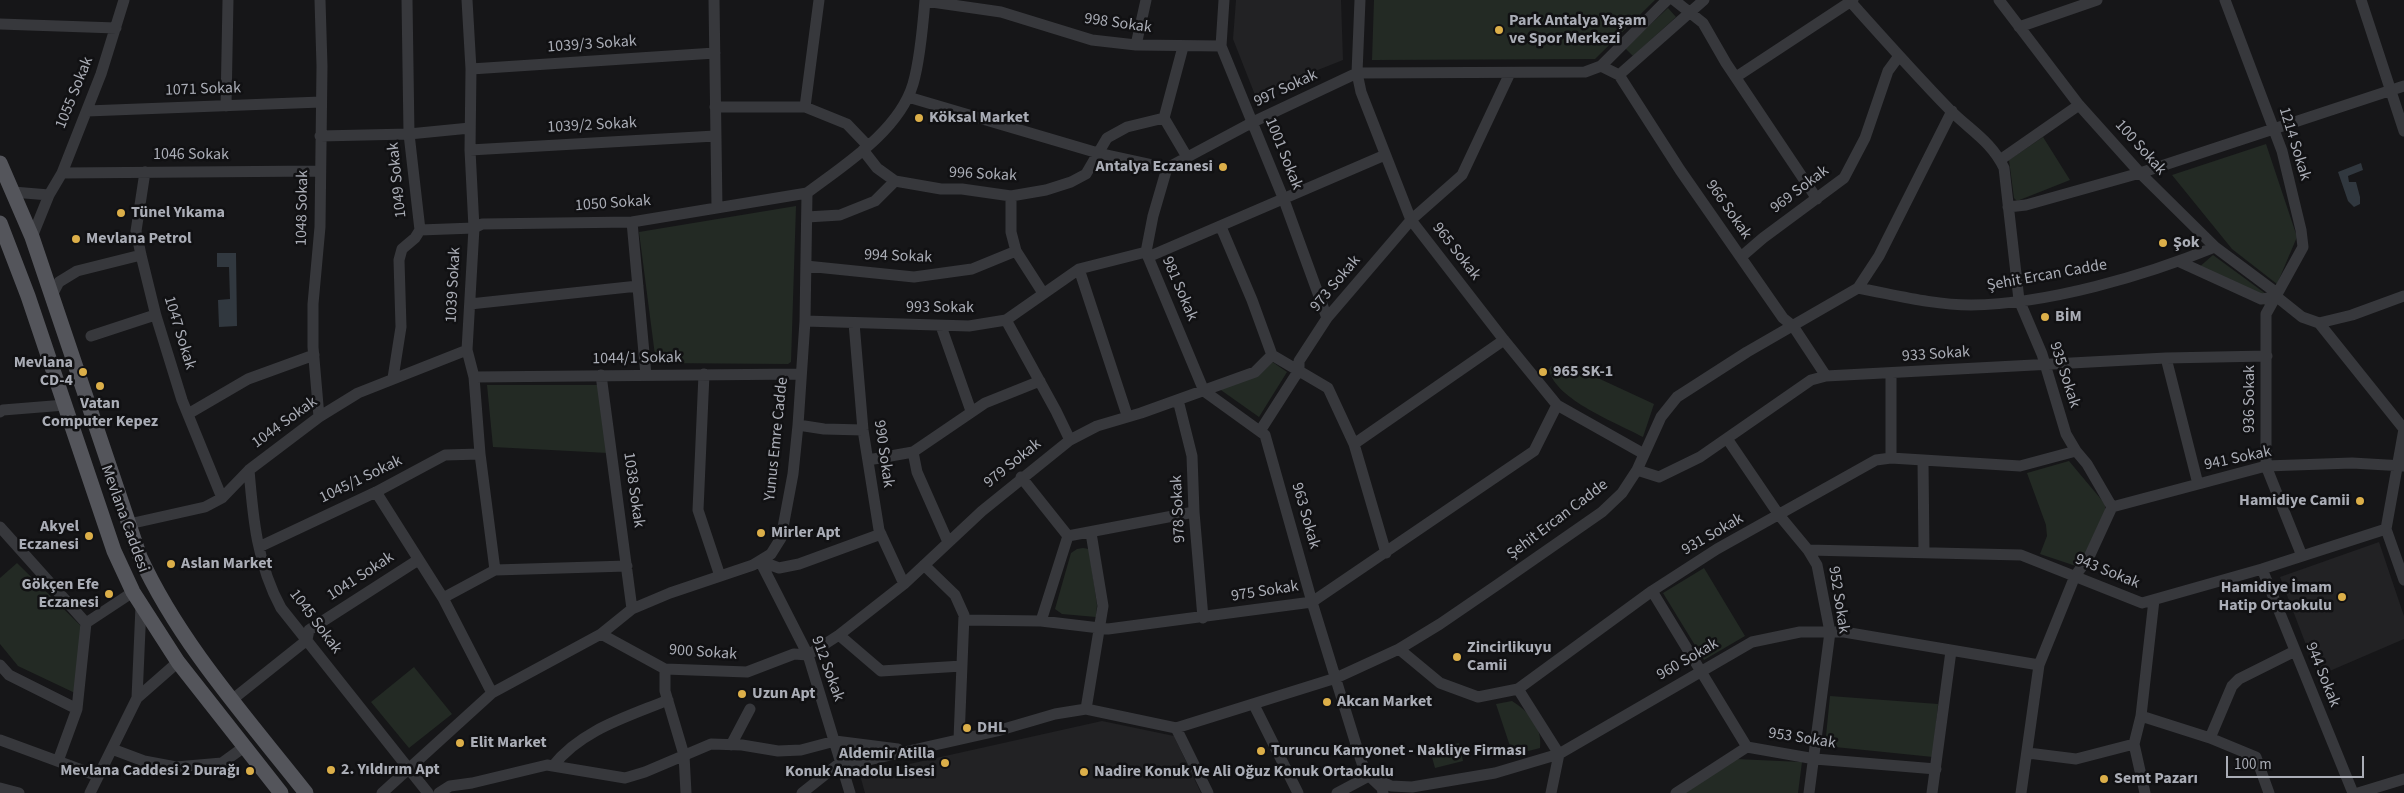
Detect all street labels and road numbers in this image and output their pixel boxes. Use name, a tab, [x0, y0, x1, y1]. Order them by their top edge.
street label: 998 Sokak	[1083, 10, 1153, 38]
street label: 1039/3 Sokak	[547, 32, 637, 58]
street label: 1055 Sokak	[52, 54, 98, 132]
street label: 997 Sokak	[1251, 66, 1321, 112]
street label: 1071 Sokak	[165, 79, 241, 101]
street label: 1214 Sokak	[2274, 105, 2314, 183]
street label: 1039/2 Sokak	[547, 114, 637, 138]
street label: 1001 Sokak	[1260, 115, 1306, 193]
street label: 100 Sokak	[2110, 116, 2170, 180]
street label: 1049 Sokak	[384, 141, 412, 219]
street label: 1046 Sokak	[153, 145, 229, 165]
street label: 969 Sokak	[1767, 162, 1833, 218]
street label: 996 Sokak	[949, 164, 1017, 186]
street label: 1048 Sokak	[293, 170, 313, 246]
street label: 966 Sokak	[1701, 177, 1755, 243]
street label: 1050 Sokak	[574, 192, 652, 216]
street label: 965 Sokak	[1427, 219, 1485, 285]
street label: 994 Sokak	[864, 246, 932, 268]
street label: 1039 Sokak	[442, 247, 466, 323]
street label: 973 Sokak	[1307, 252, 1365, 316]
street label: 981 Sokak	[1157, 254, 1201, 324]
street label: Şehit Ercan Cadde	[1985, 256, 2109, 296]
street label: 1047 Sokak	[159, 294, 199, 372]
street label: 993 Sokak	[906, 298, 974, 318]
street label: 935 Sokak	[2044, 340, 2084, 410]
street label: 933 Sokak	[1901, 343, 1971, 367]
street label: 1044/1 Sokak	[592, 349, 682, 369]
street label: 936 Sokak	[2240, 365, 2260, 433]
street label: Yunus Emre Cadde	[761, 376, 793, 502]
street label: 1044 Sokak	[249, 393, 321, 453]
street label: 990 Sokak	[869, 419, 897, 489]
street label: 979 Sokak	[981, 435, 1045, 493]
street label: 941 Sokak	[2203, 443, 2273, 475]
street label: 1038 Sokak	[618, 451, 648, 529]
street label: 1045/1 Sokak	[317, 452, 405, 508]
street label: Mevlana Caddesi	[96, 463, 152, 575]
street label: 978 Sokak	[1168, 475, 1190, 543]
street label: Şehit Ercan Cadde	[1504, 476, 1612, 564]
street label: 963 Sokak	[1286, 481, 1324, 551]
street label: 931 Sokak	[1679, 510, 1747, 560]
street label: 1041 Sokak	[324, 548, 398, 606]
street label: 943 Sokak	[2072, 550, 2142, 594]
street label: 952 Sokak	[1823, 565, 1853, 635]
street label: 975 Sokak	[1230, 577, 1300, 607]
street label: 1045 Sokak	[284, 586, 346, 658]
street label: 912 Sokak	[806, 634, 848, 704]
street label: 960 Sokak	[1654, 635, 1722, 685]
street label: 944 Sokak	[2300, 640, 2344, 710]
street label: 900 Sokak	[668, 641, 738, 665]
street label: 953 Sokak	[1767, 724, 1837, 754]

